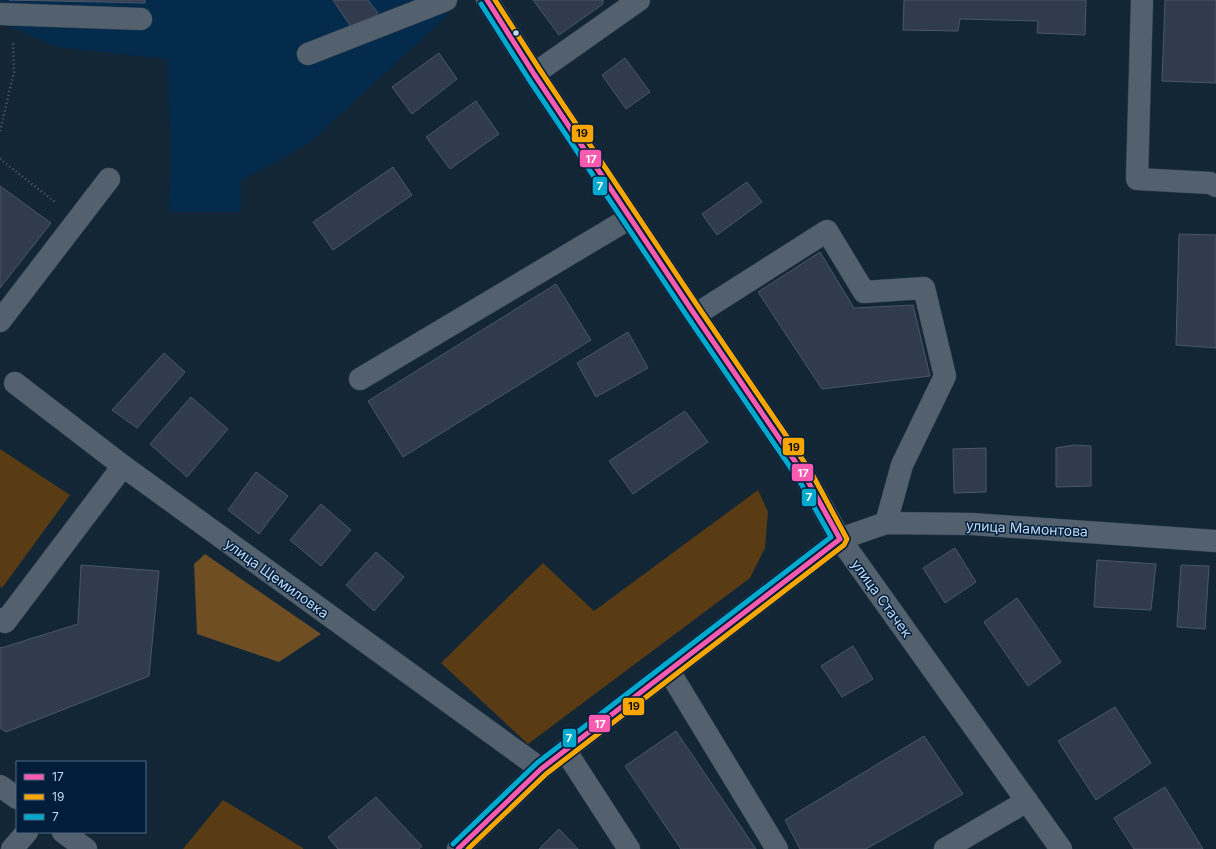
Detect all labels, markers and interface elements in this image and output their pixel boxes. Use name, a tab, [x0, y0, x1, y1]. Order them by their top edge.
unlabelled marker	[511, 28, 521, 38]
line badge: 19	[571, 124, 594, 143]
text: 19	[576, 126, 588, 140]
line badge: 17	[579, 149, 602, 168]
text: 17	[585, 152, 597, 166]
line badge: 7	[592, 176, 608, 196]
text: 7	[597, 179, 603, 193]
line badge: 19	[782, 437, 805, 456]
text: 19	[788, 440, 800, 454]
line badge: 17	[791, 463, 814, 482]
text: 17	[797, 466, 809, 480]
line badge: 7	[801, 488, 817, 507]
text: 7	[806, 490, 812, 504]
street label: улица Мамонтова	[966, 516, 1088, 540]
street label: улица Щемиловка	[222, 535, 332, 621]
street label: улица Стачек	[848, 556, 916, 641]
line badge: 19	[622, 697, 645, 716]
text: 19	[628, 699, 640, 713]
line badge: 17	[588, 714, 611, 733]
text: 17	[594, 717, 606, 731]
line badge: 7	[562, 728, 577, 748]
text: 7	[566, 731, 572, 745]
legend	[16, 761, 146, 833]
text: 17	[52, 769, 64, 784]
text: 19	[52, 789, 64, 804]
text: 7	[52, 809, 59, 824]

